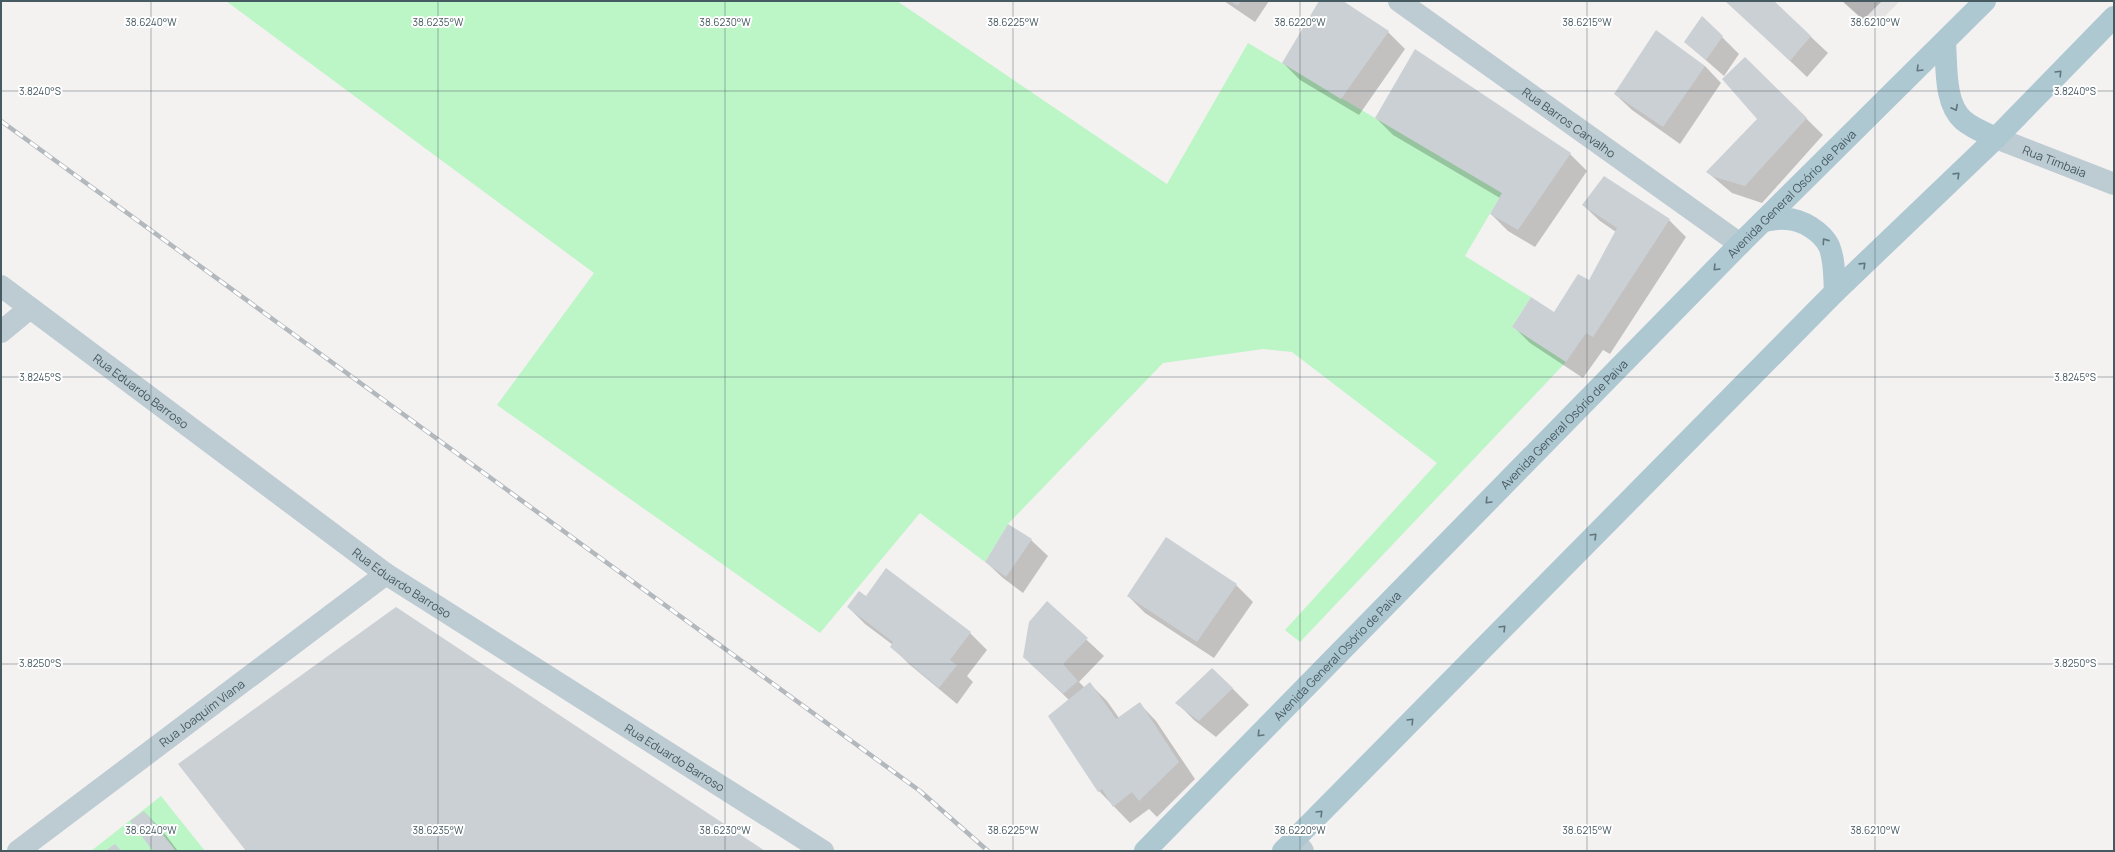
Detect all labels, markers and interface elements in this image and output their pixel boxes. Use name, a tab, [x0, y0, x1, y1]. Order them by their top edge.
text: 38.6240°W	[125, 15, 177, 29]
text: 38.6235°W	[413, 15, 464, 29]
text: 38.6230°W	[699, 15, 751, 29]
text: 38.6225°W	[987, 15, 1039, 29]
text: 38.6220°W	[1274, 15, 1326, 29]
text: 38.6215°W	[1562, 15, 1612, 29]
text: 38.6210°W	[1850, 15, 1900, 29]
one-way arrow	[1916, 64, 1924, 71]
one-way arrow	[2054, 70, 2062, 78]
street label: Rua Barros Carvalho	[1519, 83, 1619, 161]
text: 3.8240°S	[19, 84, 61, 98]
text: 3.8240°S	[2054, 84, 2096, 98]
one-way arrow	[1950, 104, 1958, 111]
street label: Avenida General Osório de Paiva	[1723, 125, 1859, 261]
street label: Rua Timbaia	[2020, 141, 2089, 181]
one-way arrow	[1952, 172, 1960, 180]
one-way arrow	[1822, 238, 1830, 245]
one-way arrow	[1858, 262, 1866, 270]
one-way arrow	[1713, 263, 1721, 271]
street label: Rua Eduardo Barroso	[90, 349, 192, 432]
street label: Avenida General Osório de Paiva	[1496, 355, 1631, 493]
text: 3.8245°S	[19, 370, 61, 384]
text: 3.8245°S	[2054, 370, 2096, 384]
one-way arrow	[1485, 496, 1493, 504]
one-way arrow	[1589, 533, 1597, 541]
street label: Rua Eduardo Barroso	[349, 544, 455, 622]
street label: Avenida General Osório de Paiva	[1269, 587, 1404, 724]
one-way arrow	[1498, 625, 1506, 633]
text: 3.8250°S	[19, 656, 61, 670]
text: 3.8250°S	[2054, 656, 2096, 670]
street label: Rua Joaquim Viana	[155, 675, 248, 750]
one-way arrow	[1406, 718, 1414, 726]
street label: Rua Eduardo Barroso	[622, 719, 728, 795]
one-way arrow	[1257, 729, 1265, 737]
one-way arrow	[1315, 810, 1323, 818]
text: 38.6240°W	[125, 823, 177, 837]
text: 38.6235°W	[413, 823, 464, 837]
text: 38.6230°W	[699, 823, 751, 837]
text: 38.6225°W	[987, 823, 1039, 837]
text: 38.6220°W	[1274, 823, 1326, 837]
text: 38.6215°W	[1562, 823, 1612, 837]
text: 38.6210°W	[1850, 823, 1900, 837]

